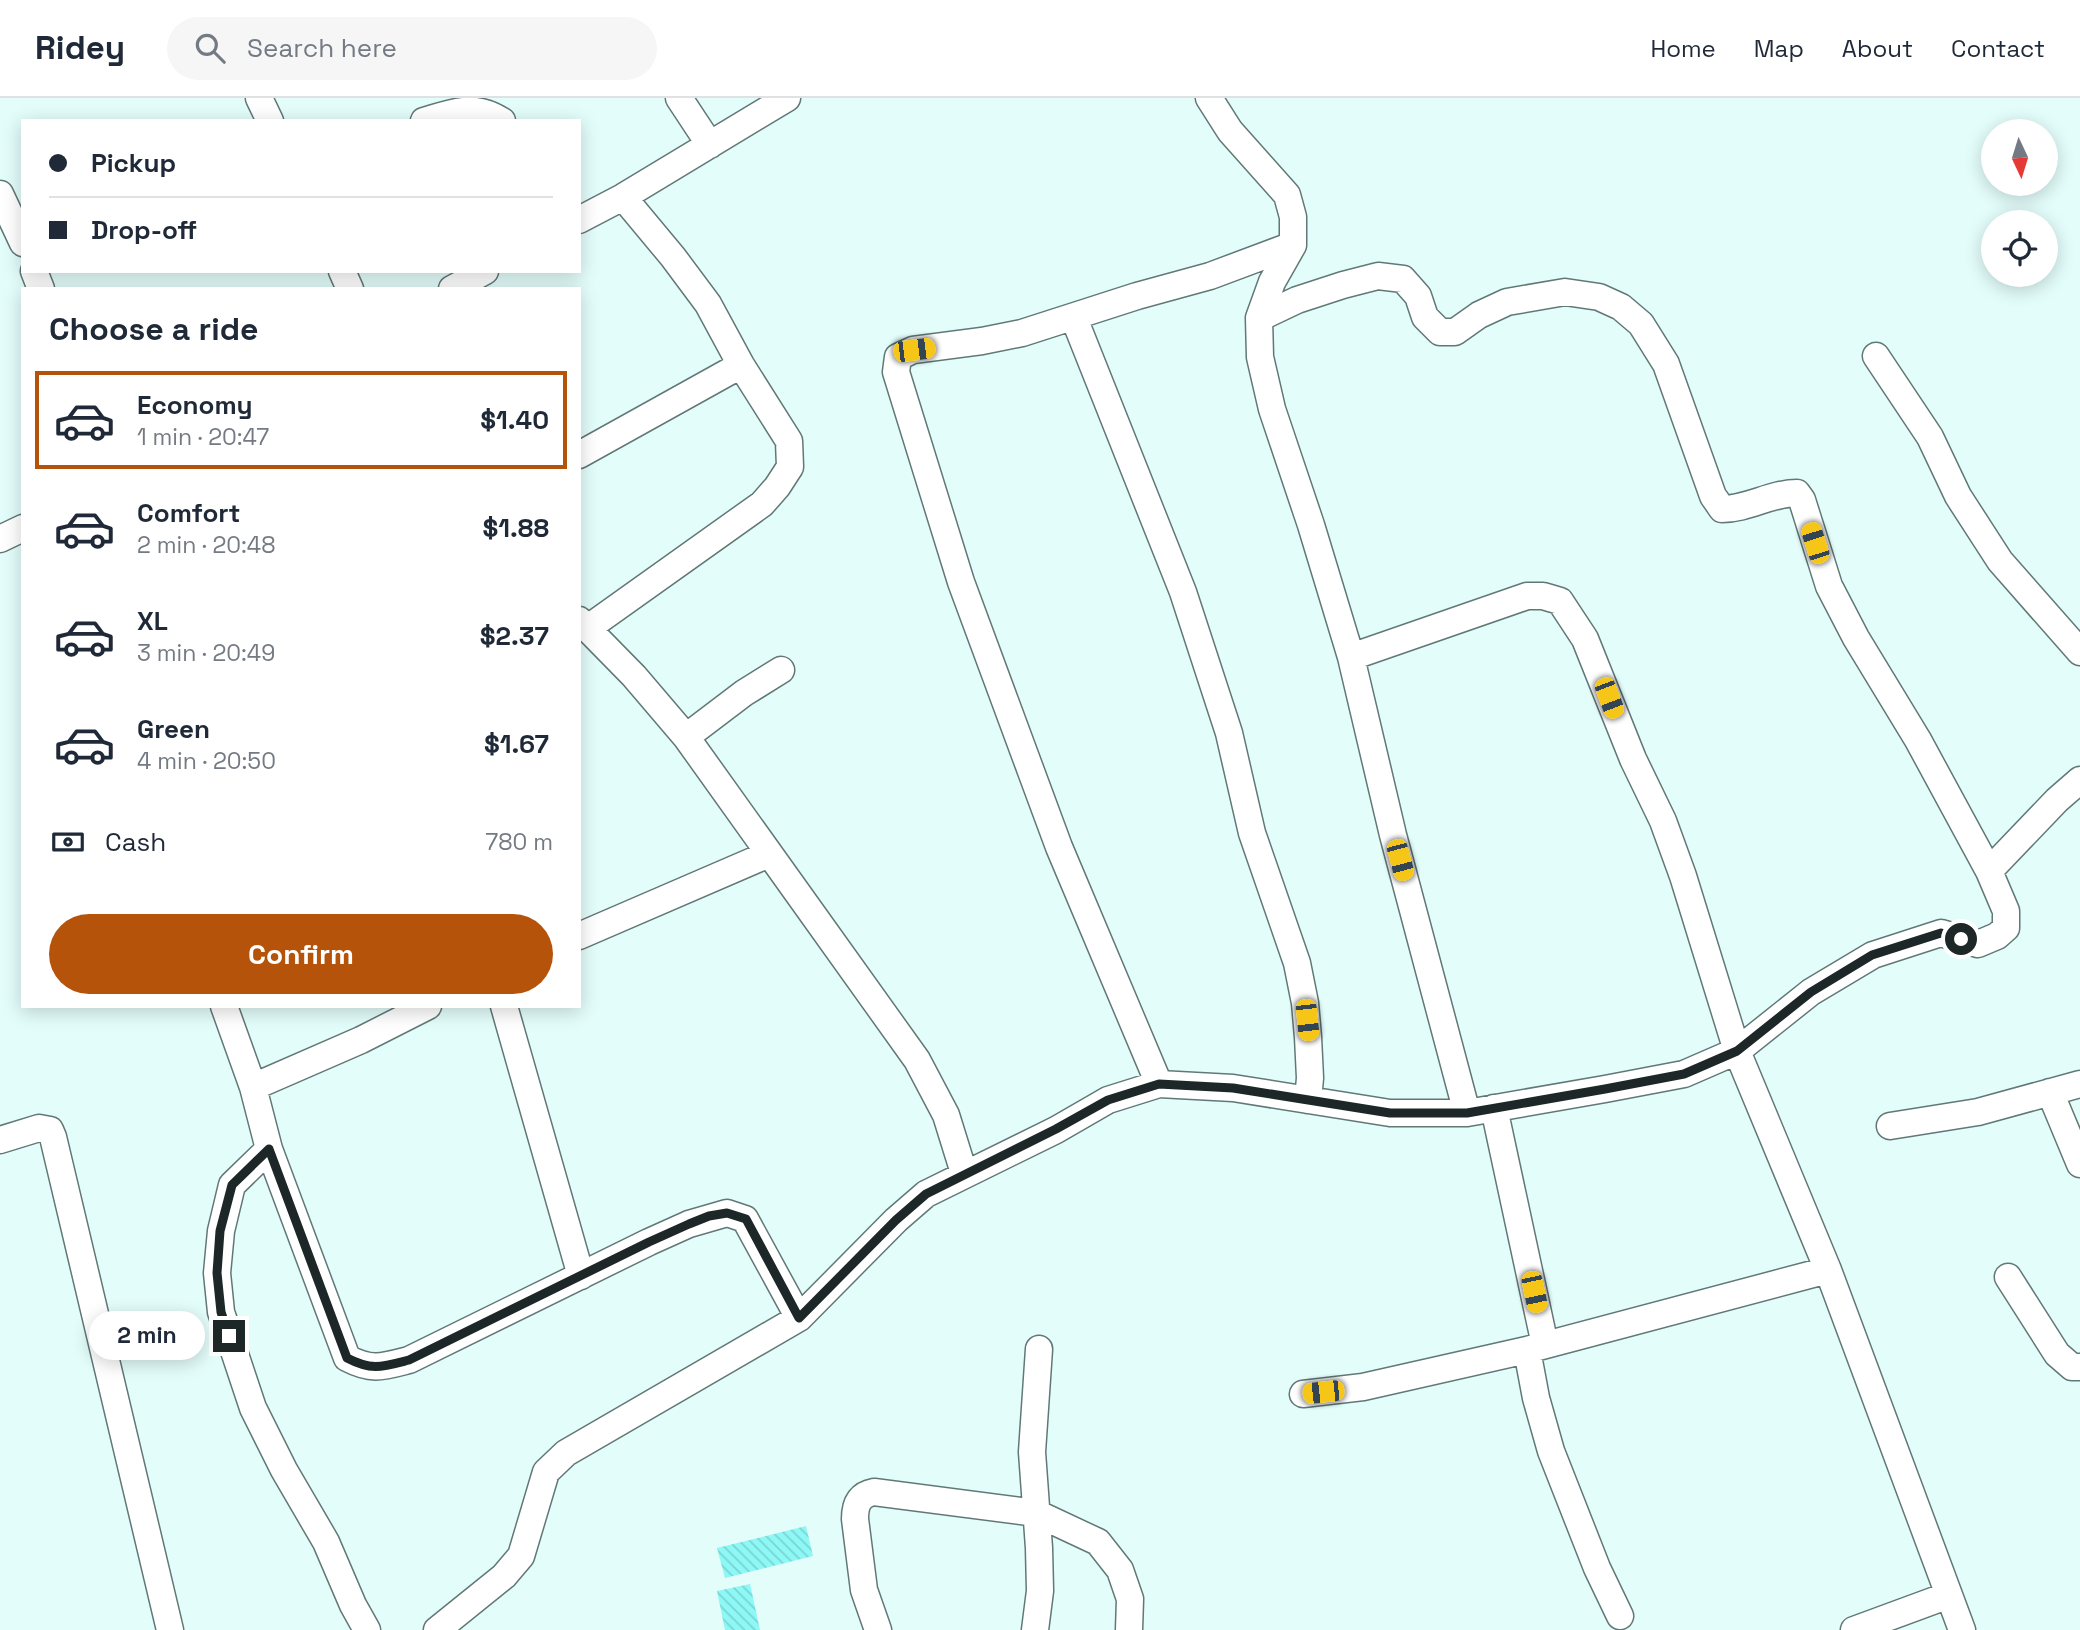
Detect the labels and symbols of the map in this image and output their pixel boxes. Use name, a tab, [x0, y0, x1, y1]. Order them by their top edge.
north arrow	[1981, 119, 2058, 196]
car	[892, 337, 937, 363]
car	[1799, 520, 1832, 566]
car	[1592, 675, 1627, 721]
car	[1385, 837, 1416, 883]
route start	[1945, 923, 1977, 955]
car	[1295, 998, 1320, 1042]
car	[1520, 1269, 1549, 1315]
callout: 2 min	[89, 1312, 204, 1360]
route end	[213, 1320, 245, 1352]
car	[1302, 1379, 1345, 1405]

